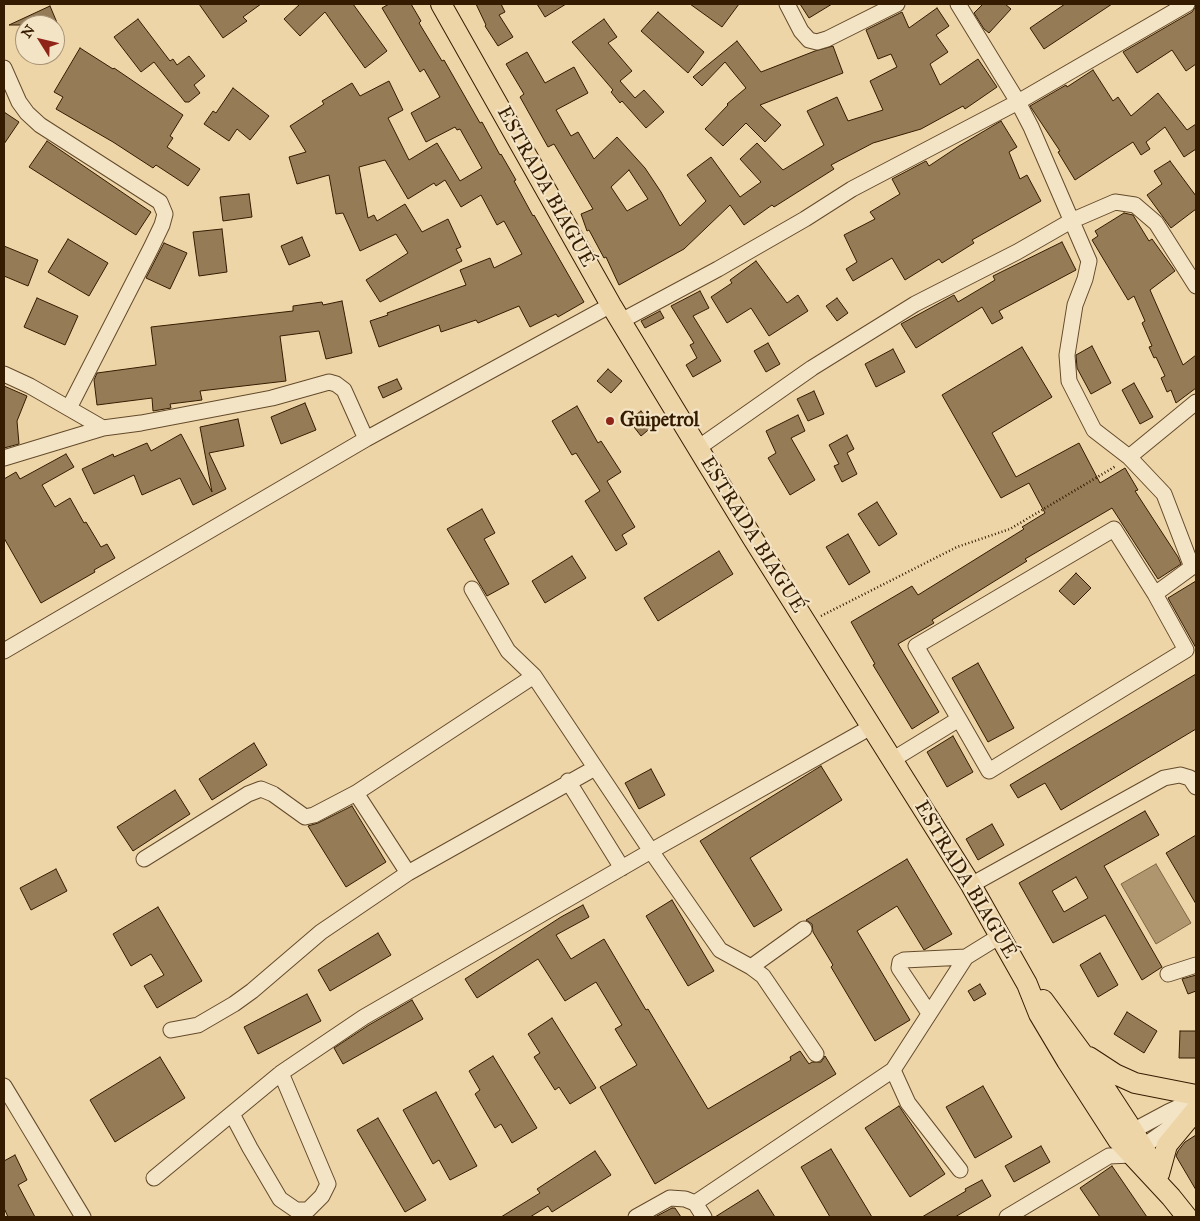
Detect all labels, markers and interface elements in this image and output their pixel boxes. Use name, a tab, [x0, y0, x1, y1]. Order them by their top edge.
north arrow	[15, 15, 65, 65]
text: N	[18, 22, 39, 41]
street label: ESTRADA BIAGUÉ	[491, 103, 599, 271]
place label: Guipetrol	[620, 409, 699, 433]
marker: Guipetrol	[604, 415, 616, 427]
street label: ESTRADA BIAGUÉ	[694, 452, 810, 618]
street label: ESTRADA BIAGUÉ	[908, 797, 1022, 963]

